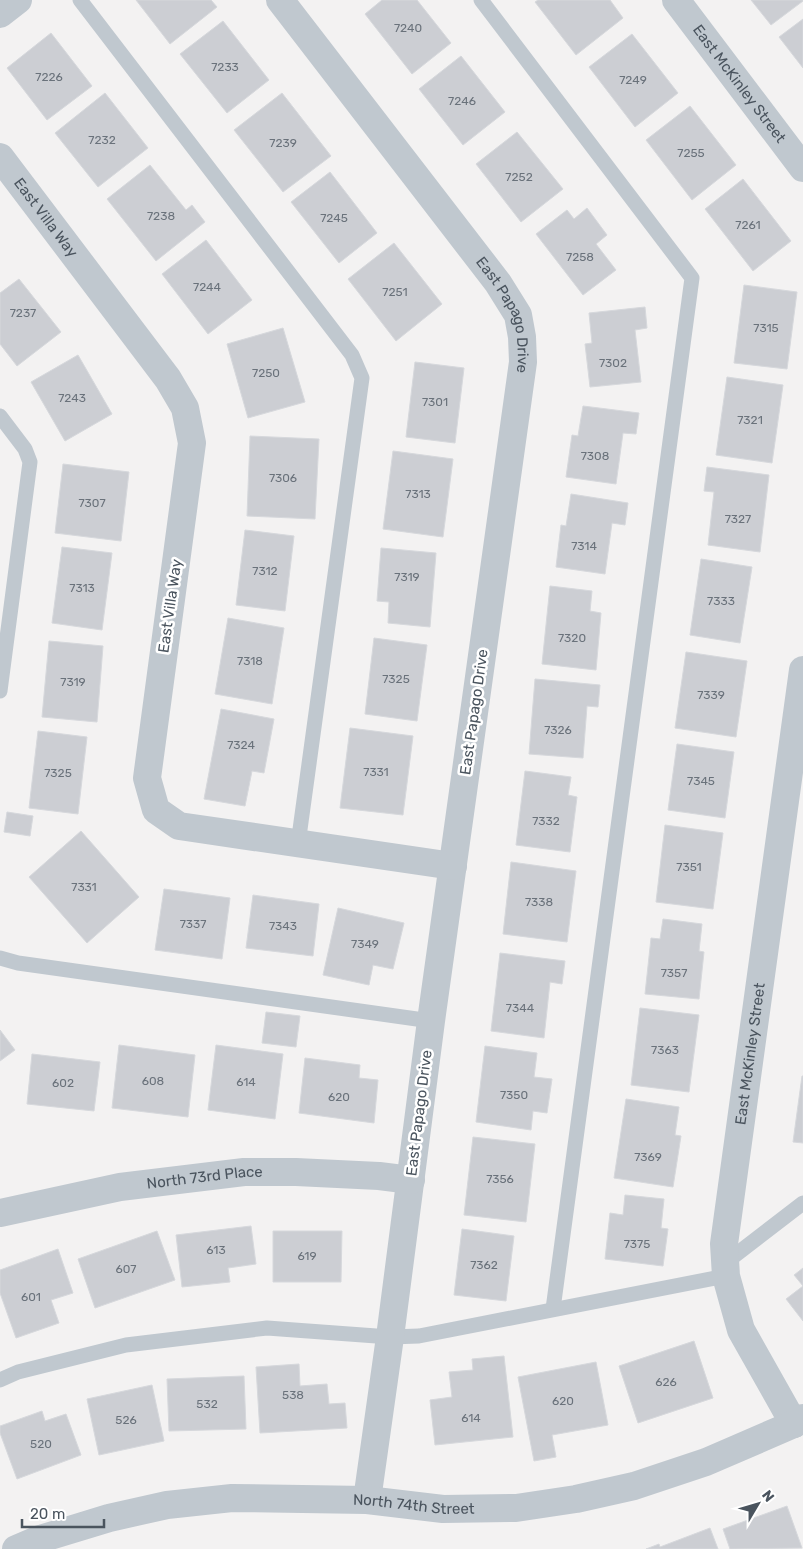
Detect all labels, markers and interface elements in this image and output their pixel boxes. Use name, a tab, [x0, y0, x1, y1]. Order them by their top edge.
house number: 7240	[394, 21, 422, 35]
street label: East McKinley Street	[689, 21, 790, 146]
house number: 7233	[211, 60, 239, 74]
house number: 7226	[35, 70, 63, 84]
house number: 7249	[619, 73, 647, 87]
house number: 7246	[448, 94, 476, 108]
house number: 7232	[88, 133, 116, 147]
house number: 7239	[269, 136, 297, 150]
house number: 7255	[677, 146, 705, 160]
house number: 7252	[505, 170, 533, 184]
street label: East Villa Way	[10, 174, 82, 261]
house number: 7238	[147, 209, 175, 223]
house number: 7245	[320, 211, 348, 225]
house number: 7261	[735, 218, 761, 232]
house number: 7258	[566, 250, 594, 264]
street label: East Papago Drive	[472, 253, 532, 374]
house number: 7244	[193, 280, 222, 294]
house number: 7251	[382, 285, 408, 299]
house number: 7237	[10, 306, 36, 320]
house number: 7315	[753, 321, 779, 335]
house number: 7302	[599, 356, 627, 370]
house number: 7250	[252, 366, 280, 380]
house number: 7243	[58, 391, 86, 405]
house number: 7301	[422, 395, 448, 409]
house number: 7321	[737, 413, 763, 427]
house number: 7308	[581, 449, 609, 463]
house number: 7306	[269, 471, 297, 485]
house number: 7313	[405, 487, 431, 501]
house number: 7307	[78, 496, 106, 510]
house number: 7327	[725, 512, 751, 526]
house number: 7314	[571, 539, 597, 553]
street label: East Villa Way	[155, 558, 185, 654]
house number: 7312	[252, 564, 278, 578]
house number: 7319	[394, 570, 420, 584]
house number: 7313	[69, 581, 95, 595]
house number: 7333	[707, 594, 735, 608]
house number: 7320	[558, 631, 586, 645]
street label: East Papago Drive	[456, 648, 492, 776]
house number: 7318	[237, 654, 263, 668]
house number: 7325	[382, 672, 410, 686]
house number: 7319	[60, 675, 86, 689]
house number: 7339	[697, 688, 725, 702]
house number: 7326	[544, 723, 572, 737]
house number: 7324	[227, 738, 255, 752]
house number: 7331	[363, 765, 389, 779]
house number: 7325	[44, 766, 72, 780]
house number: 7345	[687, 774, 715, 788]
house number: 7332	[532, 814, 560, 828]
house number: 7351	[676, 860, 702, 874]
house number: 7331	[71, 880, 97, 894]
house number: 7338	[525, 895, 553, 909]
house number: 7337	[180, 917, 206, 931]
house number: 7343	[269, 919, 297, 933]
house number: 7349	[351, 937, 379, 951]
house number: 7357	[661, 966, 687, 980]
street label: East McKinley Street	[731, 981, 769, 1126]
house number: 7344	[506, 1001, 535, 1015]
house number: 7363	[651, 1043, 679, 1057]
street label: East Papago Drive	[402, 1049, 436, 1177]
house number: 608	[142, 1074, 164, 1088]
house number: 614	[236, 1075, 256, 1089]
house number: 602	[52, 1076, 74, 1090]
house number: 7350	[500, 1088, 528, 1102]
house number: 620	[328, 1090, 350, 1104]
house number: 7369	[634, 1150, 662, 1164]
street label: North 73rd Place	[146, 1163, 263, 1193]
house number: 7356	[486, 1172, 514, 1186]
house number: 7375	[624, 1237, 650, 1251]
house number: 613	[206, 1243, 226, 1257]
house number: 619	[297, 1249, 317, 1263]
house number: 7362	[470, 1258, 498, 1272]
house number: 607	[115, 1262, 137, 1276]
house number: 601	[21, 1290, 41, 1304]
house number: 626	[655, 1375, 677, 1389]
house number: 538	[282, 1388, 304, 1402]
house number: 620	[552, 1394, 574, 1408]
house number: 532	[196, 1397, 218, 1411]
house number: 614	[461, 1411, 481, 1425]
house number: 526	[115, 1413, 137, 1427]
house number: 520	[30, 1437, 52, 1451]
north arrow	[733, 1479, 783, 1529]
text: N	[758, 1487, 778, 1506]
street label: North 74th Street	[353, 1491, 475, 1518]
scale bar	[22, 1496, 105, 1528]
text: 20 m	[30, 1505, 65, 1523]

